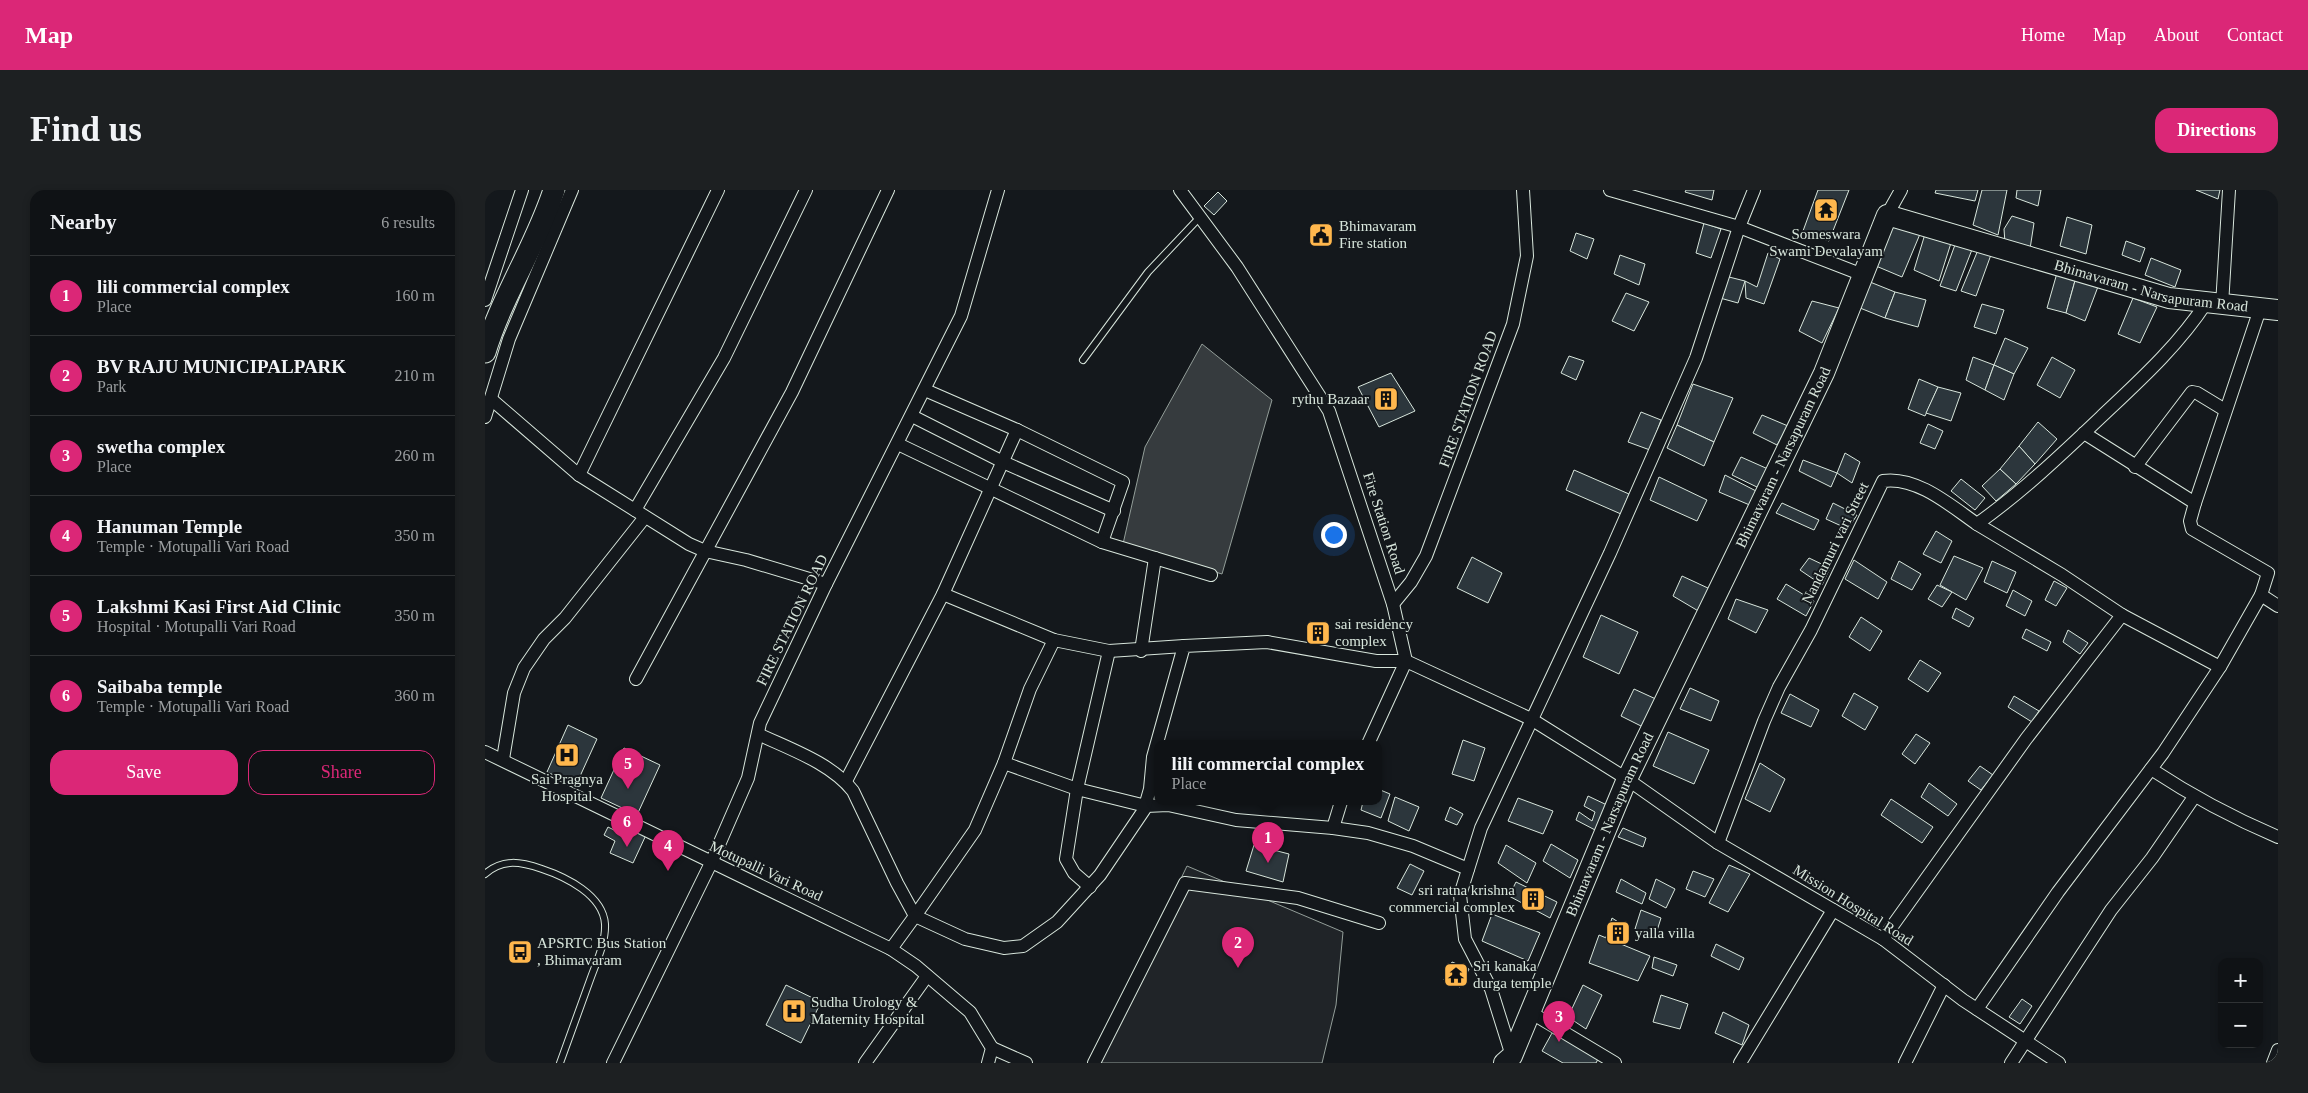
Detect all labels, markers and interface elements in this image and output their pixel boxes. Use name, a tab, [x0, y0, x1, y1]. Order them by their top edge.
text: Map	[25, 22, 73, 48]
text: Home	[2021, 25, 2065, 45]
text: Map	[2093, 25, 2126, 45]
text: About	[2154, 25, 2199, 45]
text: Contact	[2227, 25, 2283, 45]
button: Directions	[2155, 108, 2278, 153]
text: Find us	[30, 110, 142, 149]
temple icon: Someswara Swami Devalayam	[1813, 197, 1839, 223]
text: Nearby	[50, 210, 117, 234]
text: 6 results	[381, 214, 435, 231]
place label: Bhimavaram Fire station	[1339, 218, 1417, 251]
public building icon: Bhimavaram Fire station	[1308, 222, 1334, 248]
place label: Someswara Swami Devalayam	[1769, 226, 1883, 259]
street label: Bhimavaram - Narsapuram Road	[2052, 257, 2249, 315]
text: lili commercial complex	[97, 276, 290, 297]
text: 1	[62, 287, 70, 304]
text: 160 m	[395, 287, 435, 304]
text: Place	[97, 298, 132, 315]
street label: FIRE STATION ROAD	[1436, 329, 1500, 469]
text: BV RAJU MUNICIPALPARK	[97, 356, 346, 377]
street label: Bhimavaram - Narsapuram Road	[1732, 364, 1834, 550]
text: 2	[62, 367, 70, 384]
text: 210 m	[395, 367, 435, 384]
text: Park	[97, 378, 126, 395]
building icon: rythu Bazaar	[1373, 386, 1399, 412]
place label: rythu Bazaar	[1292, 391, 1369, 407]
text: swetha complex	[97, 436, 225, 457]
text: 3	[62, 447, 70, 464]
text: 260 m	[395, 447, 435, 464]
text: Place	[97, 458, 132, 475]
street label: Fire Station Road	[1360, 470, 1408, 576]
street label: Nandamuri vari Street	[1799, 479, 1872, 606]
text: Hanuman Temple	[97, 516, 242, 537]
your location	[1321, 522, 1347, 548]
text: 4	[62, 527, 70, 544]
text: 350 m	[395, 527, 435, 544]
text: Temple · Motupalli Vari Road	[97, 538, 289, 555]
street label: FIRE STATION ROAD	[753, 552, 831, 688]
text: Lakshmi Kasi First Aid Clinic	[97, 596, 341, 617]
text: 5	[62, 607, 70, 624]
text: 350 m	[395, 607, 435, 624]
place label: sai residency complex	[1335, 616, 1413, 649]
text: Hospital · Motupalli Vari Road	[97, 618, 296, 635]
building icon: sai residency complex	[1305, 620, 1331, 646]
text: Saibaba temple	[97, 676, 222, 697]
text: 6	[62, 687, 70, 704]
text: 360 m	[395, 687, 435, 704]
text: Temple · Motupalli Vari Road	[97, 698, 289, 715]
street label: Bhimavaram - Narsapuram Road	[1563, 729, 1657, 919]
popup	[1154, 740, 1382, 805]
hospital icon: Sai Pragnya Hospital	[554, 742, 580, 768]
pin: 5	[612, 748, 644, 789]
button: Save	[50, 750, 238, 795]
button: Share	[248, 750, 435, 795]
text: lili commercial complex	[1172, 753, 1364, 774]
place label: Sai Pragnya Hospital	[531, 771, 603, 804]
text: Place	[1172, 775, 1206, 792]
pin: 6	[611, 806, 643, 847]
pin: 1	[1252, 822, 1284, 863]
pin: 4	[652, 830, 684, 871]
street label: Motupalli Vari Road	[707, 838, 826, 904]
street label: Mission Hospital Road	[1790, 862, 1916, 949]
place label: sri ratna krishna commercial complex	[1389, 882, 1515, 915]
building icon: sri ratna krishna commercial complex	[1520, 886, 1546, 912]
building icon: yalla villa	[1605, 920, 1631, 946]
place label: yalla villa	[1635, 925, 1695, 941]
pin: 2	[1222, 927, 1254, 968]
place label: APSRTC Bus Station , Bhimavaram	[537, 935, 667, 968]
bus stop icon: APSRTC Bus Station , Bhimavaram	[507, 939, 533, 965]
place label: Sri kanaka durga temple	[1473, 958, 1552, 991]
map controls	[2218, 958, 2263, 1048]
button: +	[2218, 958, 2263, 1003]
temple icon: Sri kanaka durga temple	[1443, 962, 1469, 988]
place label: Sudha Urology & Maternity Hospital	[811, 994, 925, 1027]
hospital icon: Sudha Urology & Maternity Hospital	[781, 998, 807, 1024]
pin: 3	[1543, 1001, 1575, 1042]
button: −	[2218, 1003, 2263, 1048]

